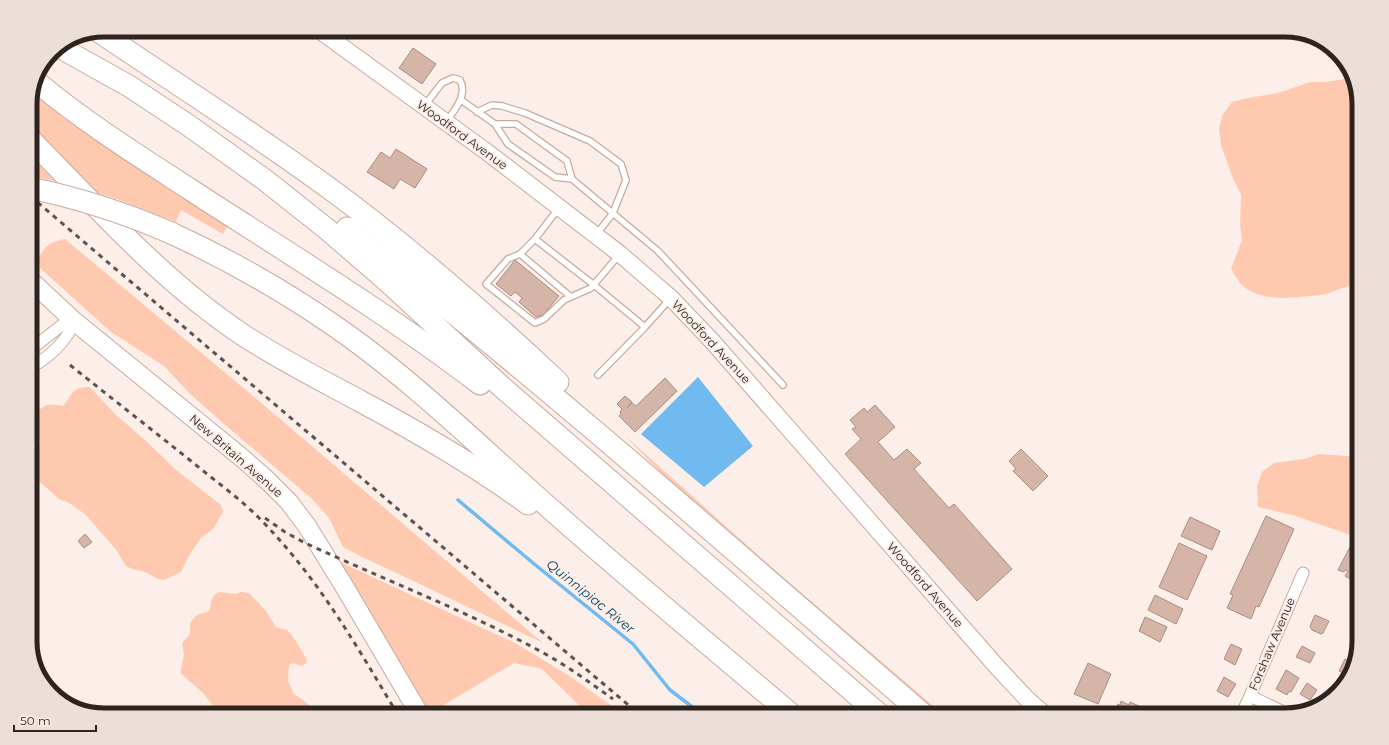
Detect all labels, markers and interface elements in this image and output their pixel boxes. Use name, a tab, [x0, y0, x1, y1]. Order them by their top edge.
street label: Woodford Avenue	[414, 97, 511, 173]
street label: Woodford Avenue	[669, 297, 754, 386]
street label: New Britain Avenue	[187, 411, 286, 500]
street label: Woodford Avenue	[884, 539, 967, 631]
water label: Quinnipiac River	[544, 556, 639, 637]
street label: Forshaw Avenue	[1245, 595, 1298, 693]
scale bar	[14, 707, 96, 733]
text: 50 m	[20, 713, 51, 728]

